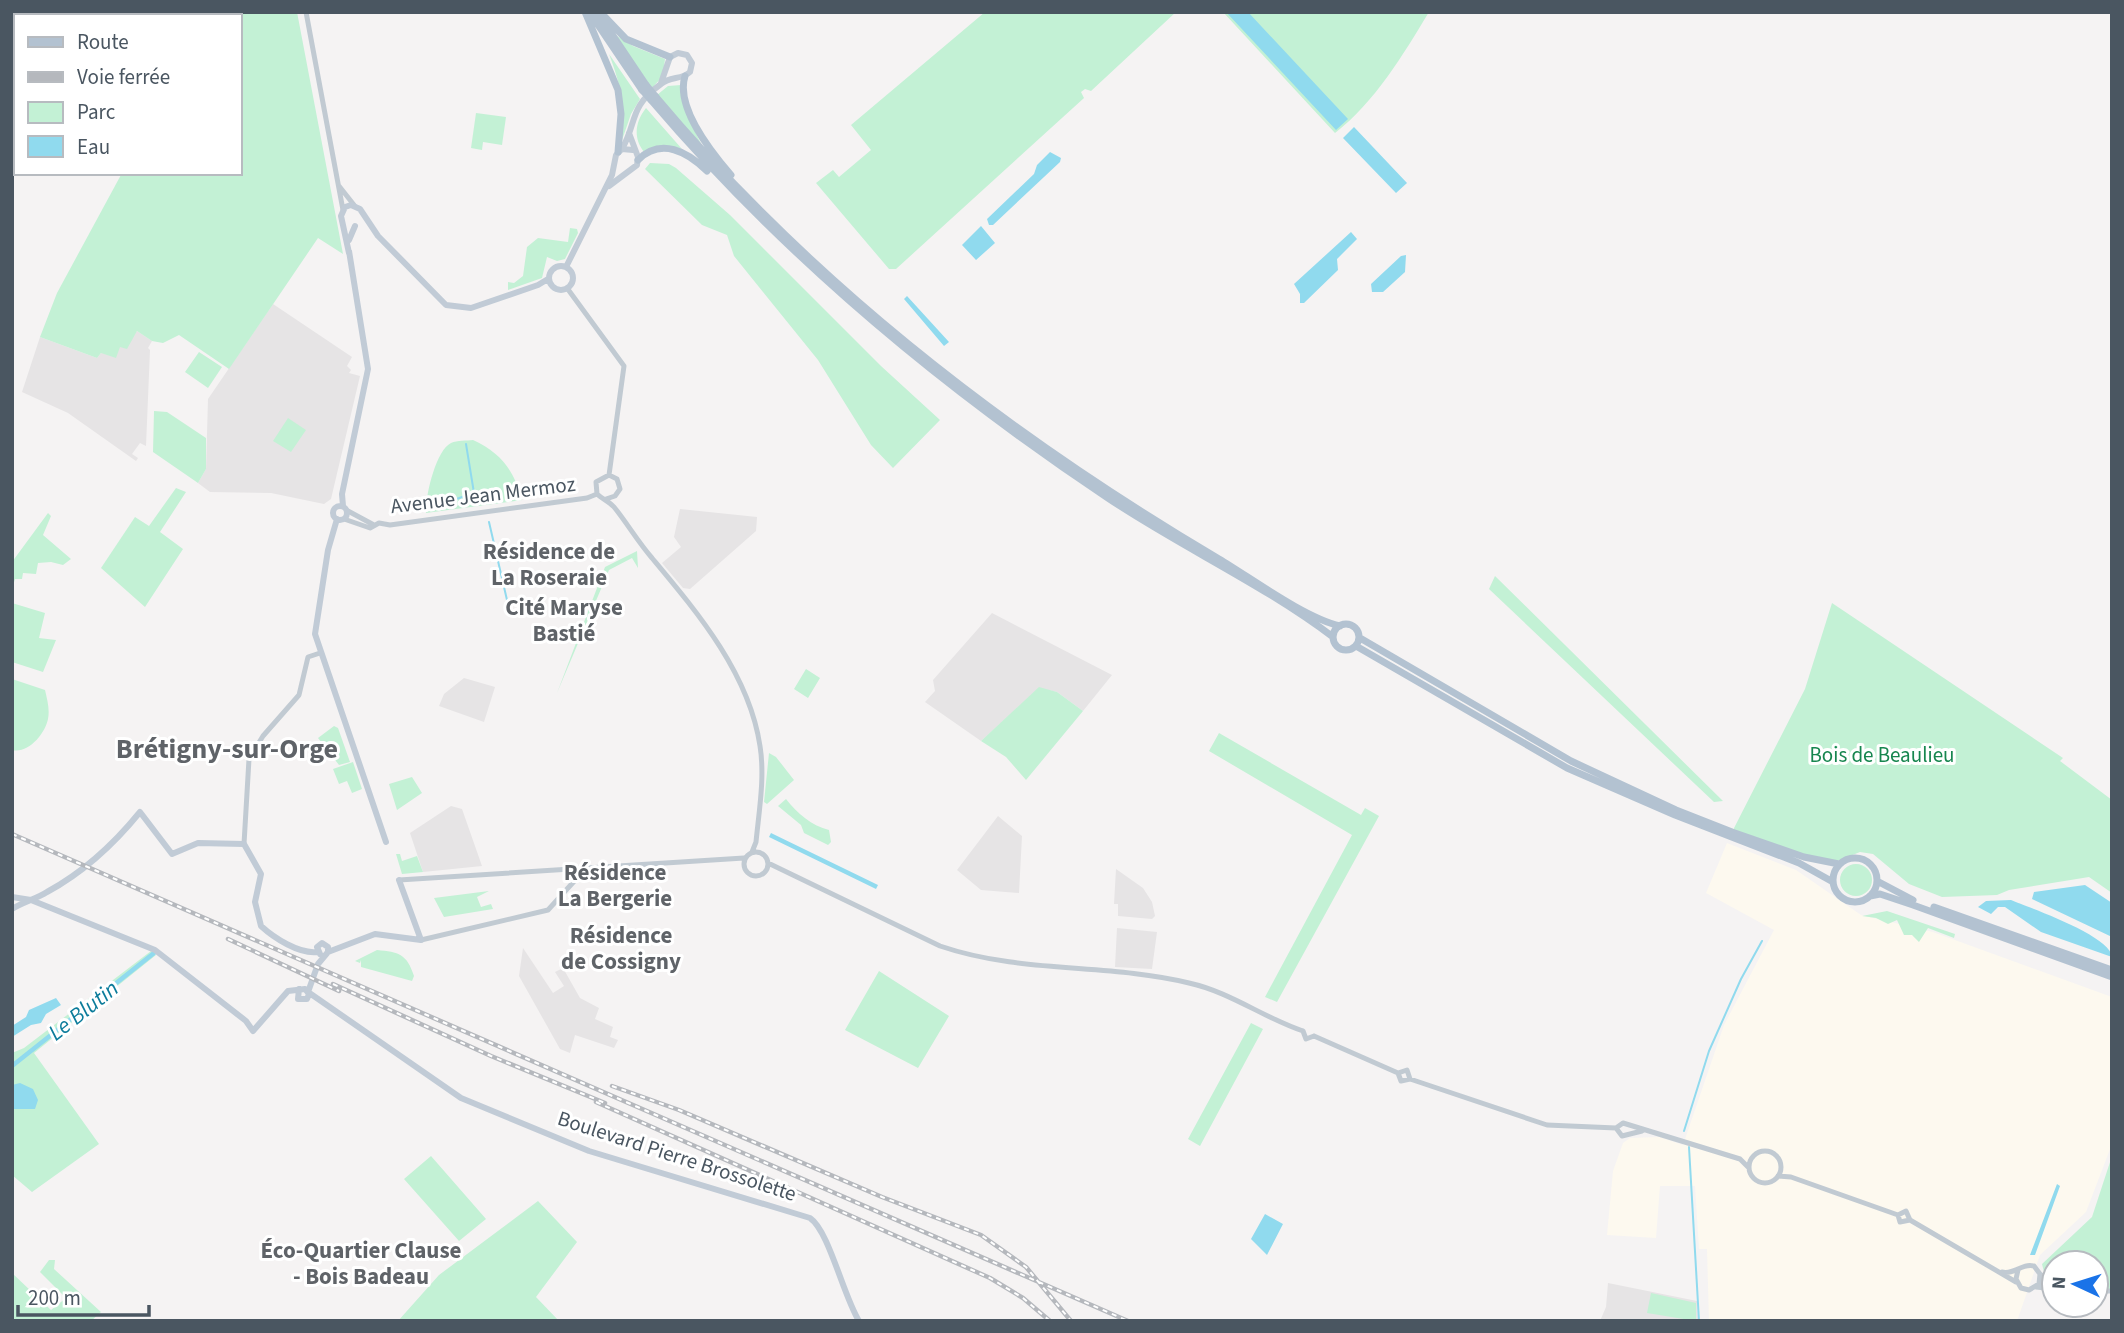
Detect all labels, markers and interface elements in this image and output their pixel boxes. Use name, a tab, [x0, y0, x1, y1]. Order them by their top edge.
legend	[14, 14, 242, 175]
text: Route	[77, 27, 129, 57]
text: Voie ferrée	[77, 62, 170, 92]
text: Parc	[77, 97, 116, 127]
text: Eau	[77, 132, 110, 162]
street label: Avenue Jean Mermoz	[389, 469, 577, 521]
district label: Résidence de La Roseraie	[483, 535, 615, 594]
district label: Cité Maryse Bastié	[505, 591, 623, 650]
district label: Brétigny-sur-Orge	[116, 729, 338, 769]
park label: Bois de Beaulieu	[1809, 740, 1955, 770]
district label: Résidence La Bergerie	[558, 856, 672, 915]
district label: Résidence de Cossigny	[561, 919, 681, 978]
water label: Le Blutin	[41, 972, 126, 1049]
street label: Boulevard Pierre Brossolette	[554, 1103, 800, 1209]
district label: Éco-Quartier Clause - Bois Badeau	[260, 1234, 462, 1293]
north arrow	[2040, 1249, 2110, 1319]
scale bar	[18, 1274, 149, 1318]
text: N	[2046, 1276, 2073, 1290]
text: 200 m	[28, 1283, 81, 1313]

